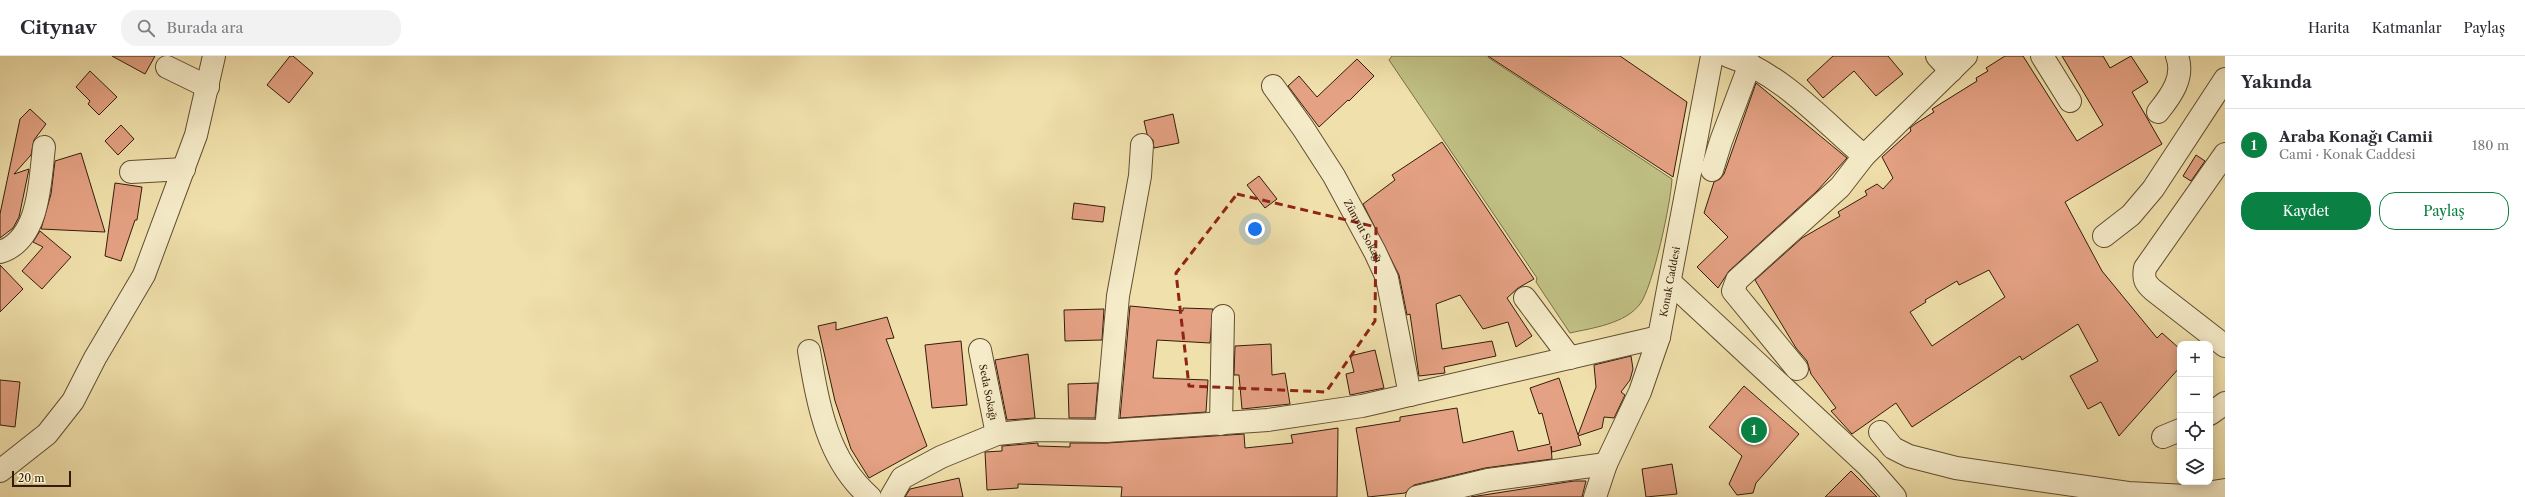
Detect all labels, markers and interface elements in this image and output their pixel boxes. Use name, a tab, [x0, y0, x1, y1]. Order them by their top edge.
search box	[121, 10, 401, 46]
text: Citynav	[20, 16, 97, 39]
icon: search	[135, 17, 157, 39]
text: Burada ara	[167, 18, 243, 37]
text: Harita	[2308, 19, 2350, 37]
text: Katmanlar	[2372, 19, 2442, 37]
text: Paylaş	[2464, 19, 2505, 37]
text: Yakında	[2241, 72, 2312, 92]
text: Araba Konağı Camii	[2279, 127, 2433, 146]
text: 1	[2251, 137, 2257, 153]
text: 180 m	[2472, 137, 2509, 153]
text: Cami · Konak Caddesi	[2279, 146, 2415, 162]
button: Kaydet	[2241, 192, 2371, 230]
button: Paylaş	[2379, 192, 2509, 230]
street label: Zümrüt Sokağı	[1341, 197, 1385, 264]
your location	[1245, 219, 1265, 239]
street label: Konak Caddesi	[1656, 245, 1682, 318]
map controls	[2177, 341, 2213, 485]
button: +	[2177, 341, 2213, 377]
street label: Seda Sokağı	[977, 363, 1001, 421]
button: −	[2177, 377, 2213, 413]
button: locate	[2177, 413, 2213, 449]
pin: 1	[1741, 415, 1767, 445]
button: layers	[2177, 449, 2213, 485]
scale bar	[12, 469, 71, 488]
text: 20 m	[18, 471, 44, 485]

